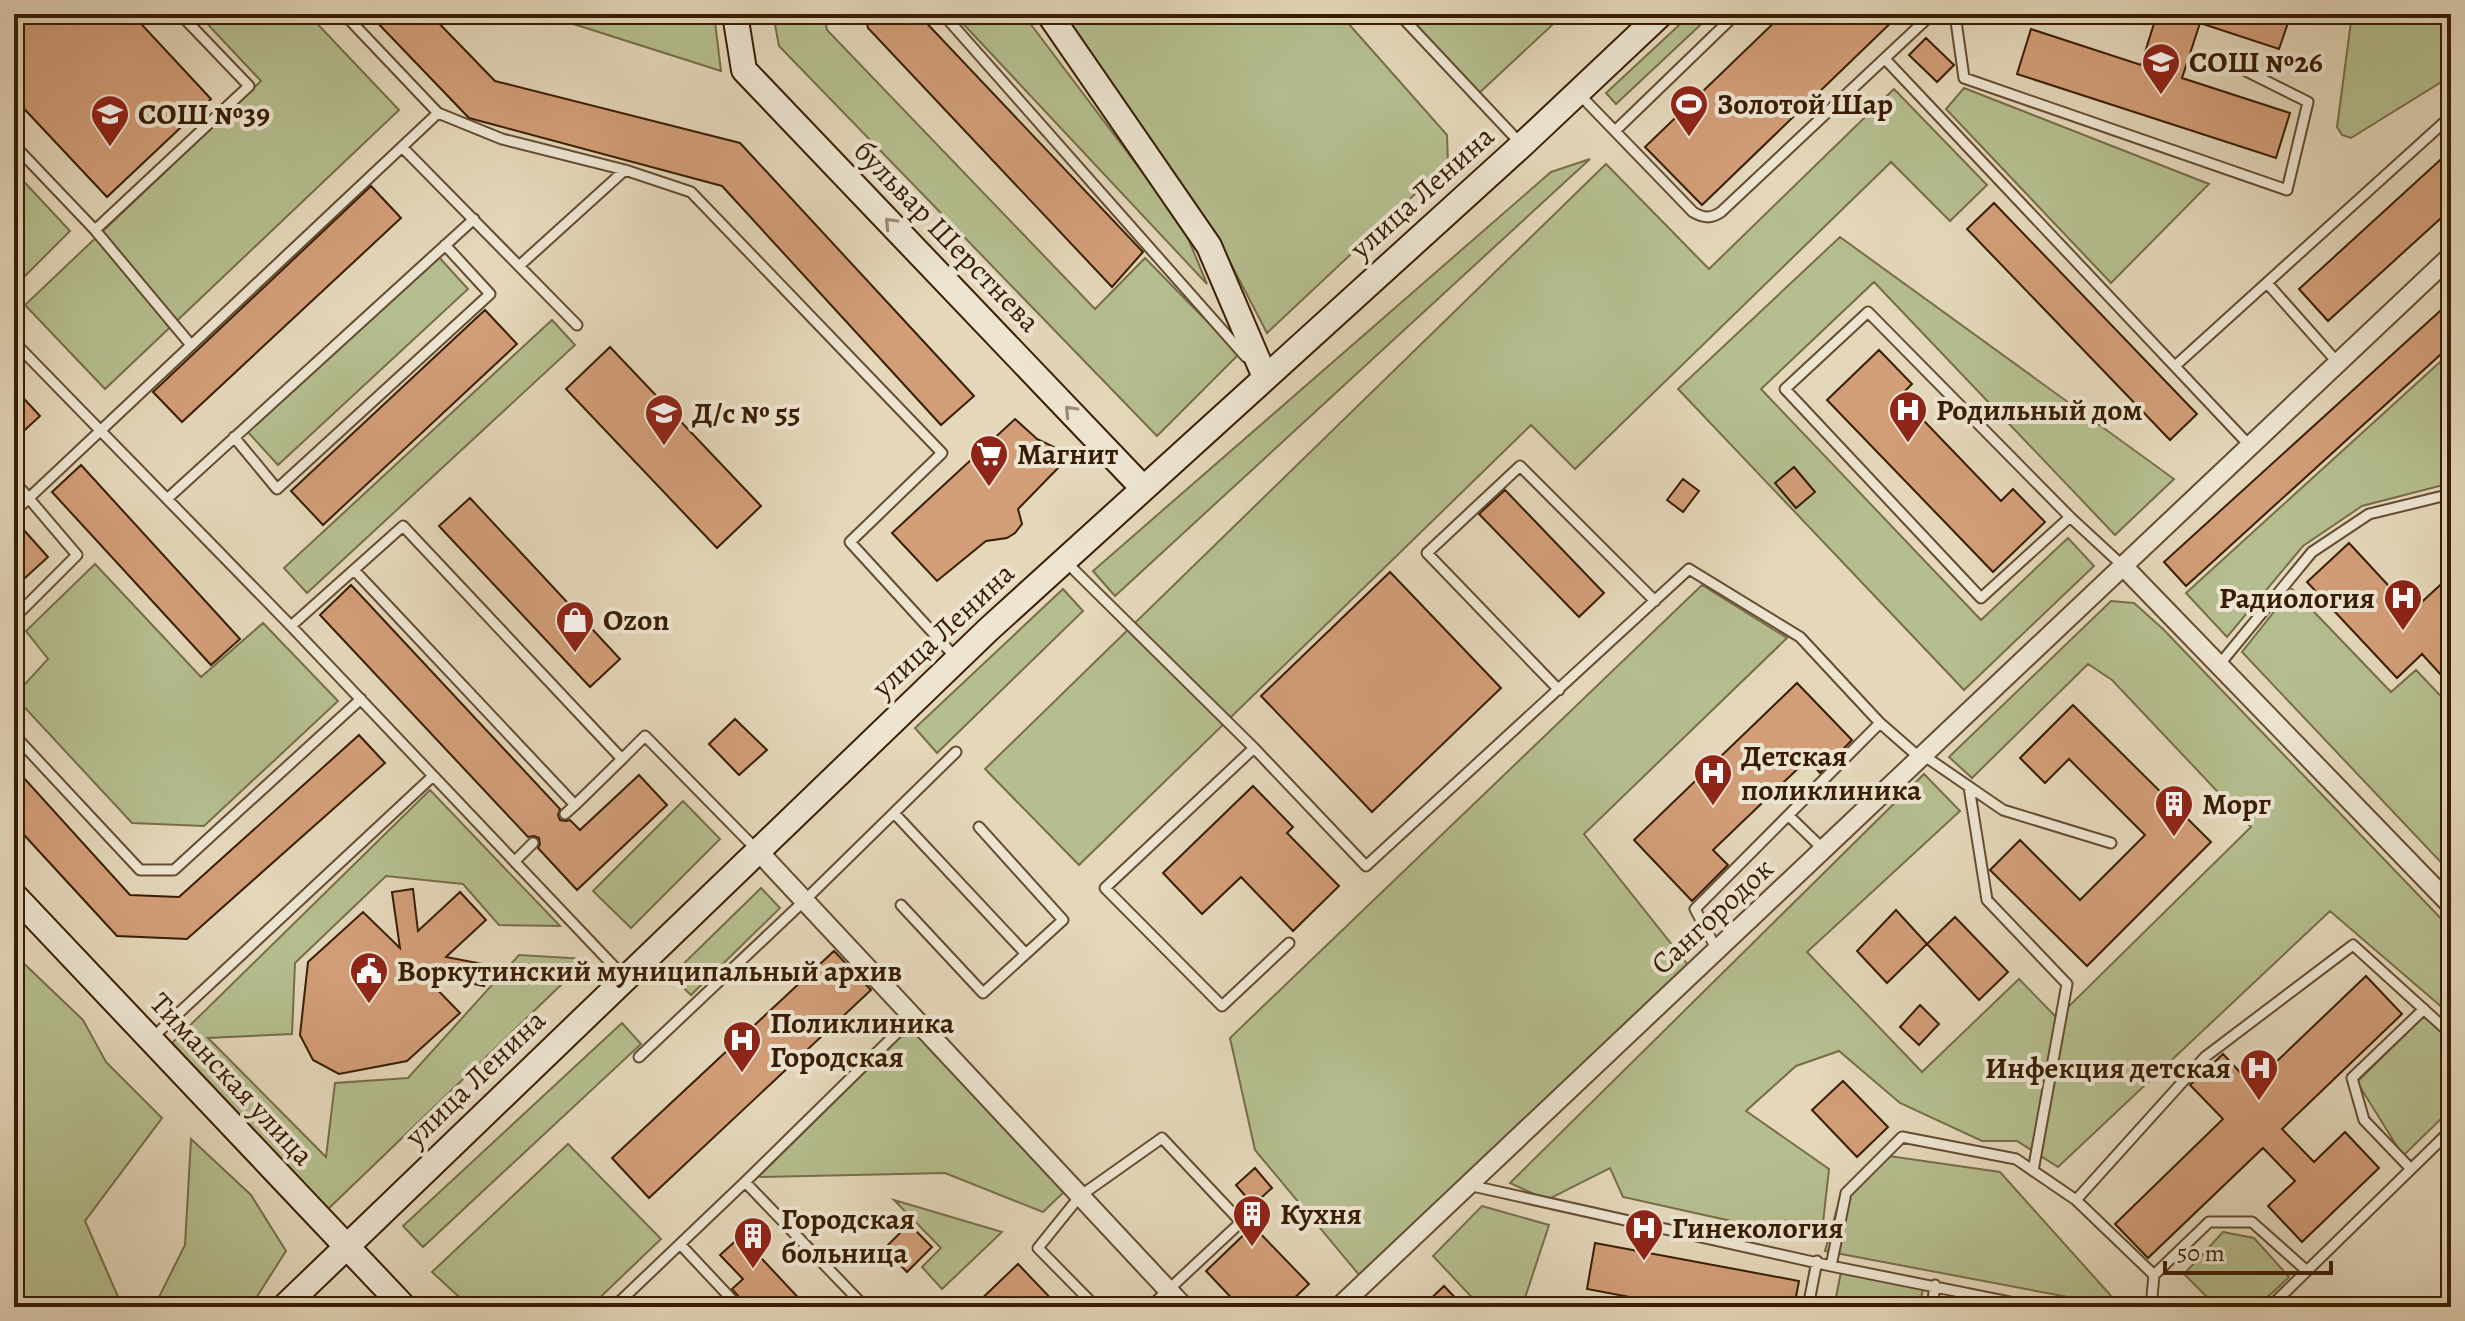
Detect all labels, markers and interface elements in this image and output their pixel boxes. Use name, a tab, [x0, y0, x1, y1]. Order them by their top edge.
school or university icon: СОШ №26	[2140, 41, 2182, 96]
place label: СОШ №26	[2189, 42, 2323, 82]
sports icon: Золотой Шар	[1668, 83, 1710, 138]
place label: Золотой Шар	[1717, 84, 1893, 124]
school or university icon: СОШ №39	[89, 93, 131, 148]
place label: СОШ №39	[138, 94, 270, 134]
street label: улица Ленина	[1340, 116, 1503, 268]
street label: бульвар Шерстнева	[845, 131, 1049, 341]
one-way arrow	[885, 218, 900, 232]
hospital icon: Родильный дом	[1887, 389, 1929, 444]
place label: Родильный дом	[1936, 390, 2143, 430]
school or university icon: Д/с № 55	[643, 392, 685, 447]
place label: Д/с № 55	[692, 393, 801, 433]
one-way arrow	[1064, 406, 1079, 420]
supermarket icon: Магнит	[968, 433, 1010, 488]
place label: Магнит	[1017, 434, 1119, 474]
street label: улица Ленина	[862, 553, 1023, 707]
hospital icon: Радиология	[2382, 577, 2424, 632]
place label: Радиология	[2219, 578, 2375, 618]
shop icon: Ozon	[554, 599, 596, 654]
place label: Ozon	[603, 600, 669, 640]
place label: Детская поликлиника	[1741, 736, 1922, 810]
hospital icon: Детская поликлиника	[1692, 752, 1734, 807]
building icon: Морг	[2153, 783, 2195, 838]
place label: Морг	[2202, 784, 2271, 824]
street label: Сангородок	[1642, 849, 1782, 983]
public building icon: Воркутинский муниципальный архив	[348, 950, 390, 1005]
place label: Воркутинский муниципальный архив	[397, 951, 902, 991]
street label: Тиманская улица	[141, 984, 323, 1174]
street label: улица Ленина	[395, 1000, 554, 1156]
place label: Поликлиника Городская	[770, 1003, 955, 1077]
hospital icon: Поликлиника Городская	[721, 1019, 763, 1074]
hospital icon: Инфекция детская	[2238, 1047, 2280, 1102]
place label: Инфекция детская	[1985, 1048, 2231, 1088]
building icon: Кухня	[1231, 1193, 1273, 1248]
place label: Кухня	[1280, 1194, 1362, 1234]
place label: Городская больница	[781, 1199, 915, 1273]
hospital icon: Гинекология	[1623, 1207, 1665, 1262]
place label: Гинекология	[1672, 1208, 1844, 1248]
building icon: Городская больница	[732, 1215, 774, 1270]
scale bar	[2165, 1225, 2331, 1275]
text: 50 m	[2177, 1237, 2225, 1269]

